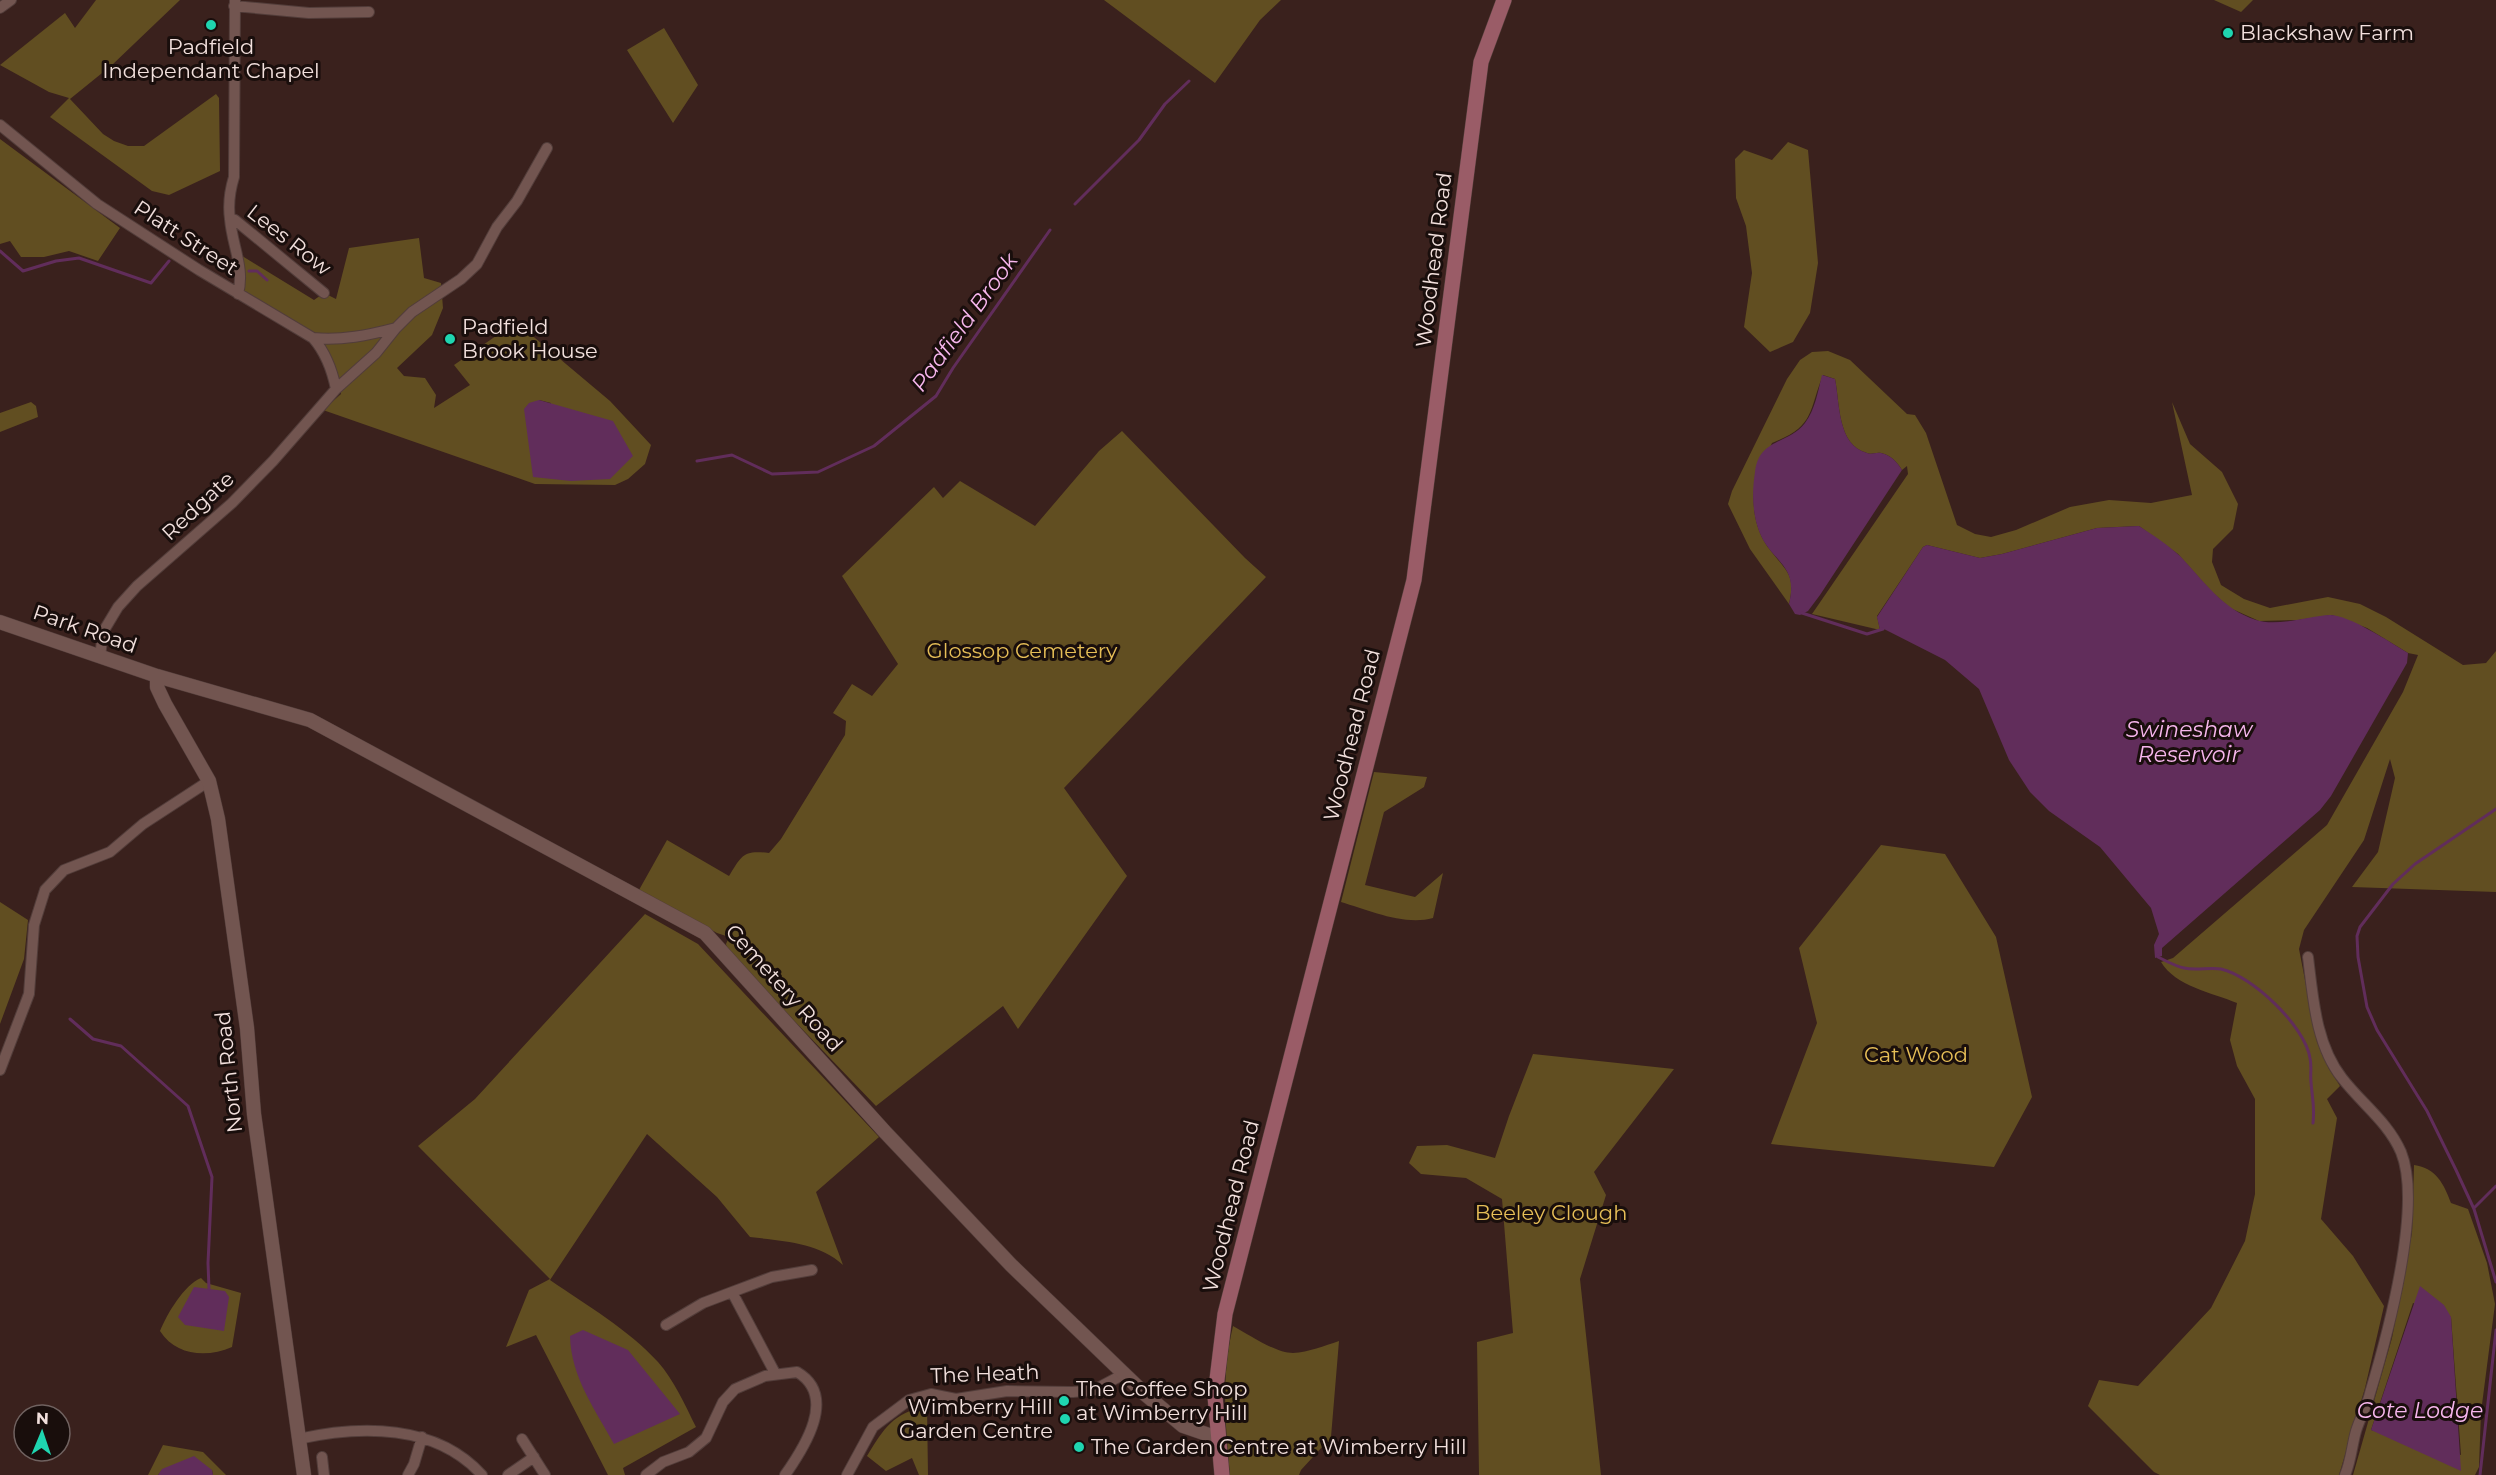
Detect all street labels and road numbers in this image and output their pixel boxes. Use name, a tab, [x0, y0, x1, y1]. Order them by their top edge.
street label: Woodhead Road	[1410, 171, 1457, 349]
street label: Platt Street	[130, 195, 243, 280]
street label: Lees Row	[242, 199, 337, 281]
street label: Redgate	[156, 466, 239, 545]
street label: Park Road	[30, 599, 140, 658]
street label: Woodhead Road	[1318, 646, 1385, 823]
street label: Cemetery Road	[721, 919, 848, 1057]
street label: North Road	[210, 1010, 247, 1134]
street label: Woodhead Road	[1197, 1117, 1264, 1294]
street label: The Heath	[930, 1359, 1040, 1388]

